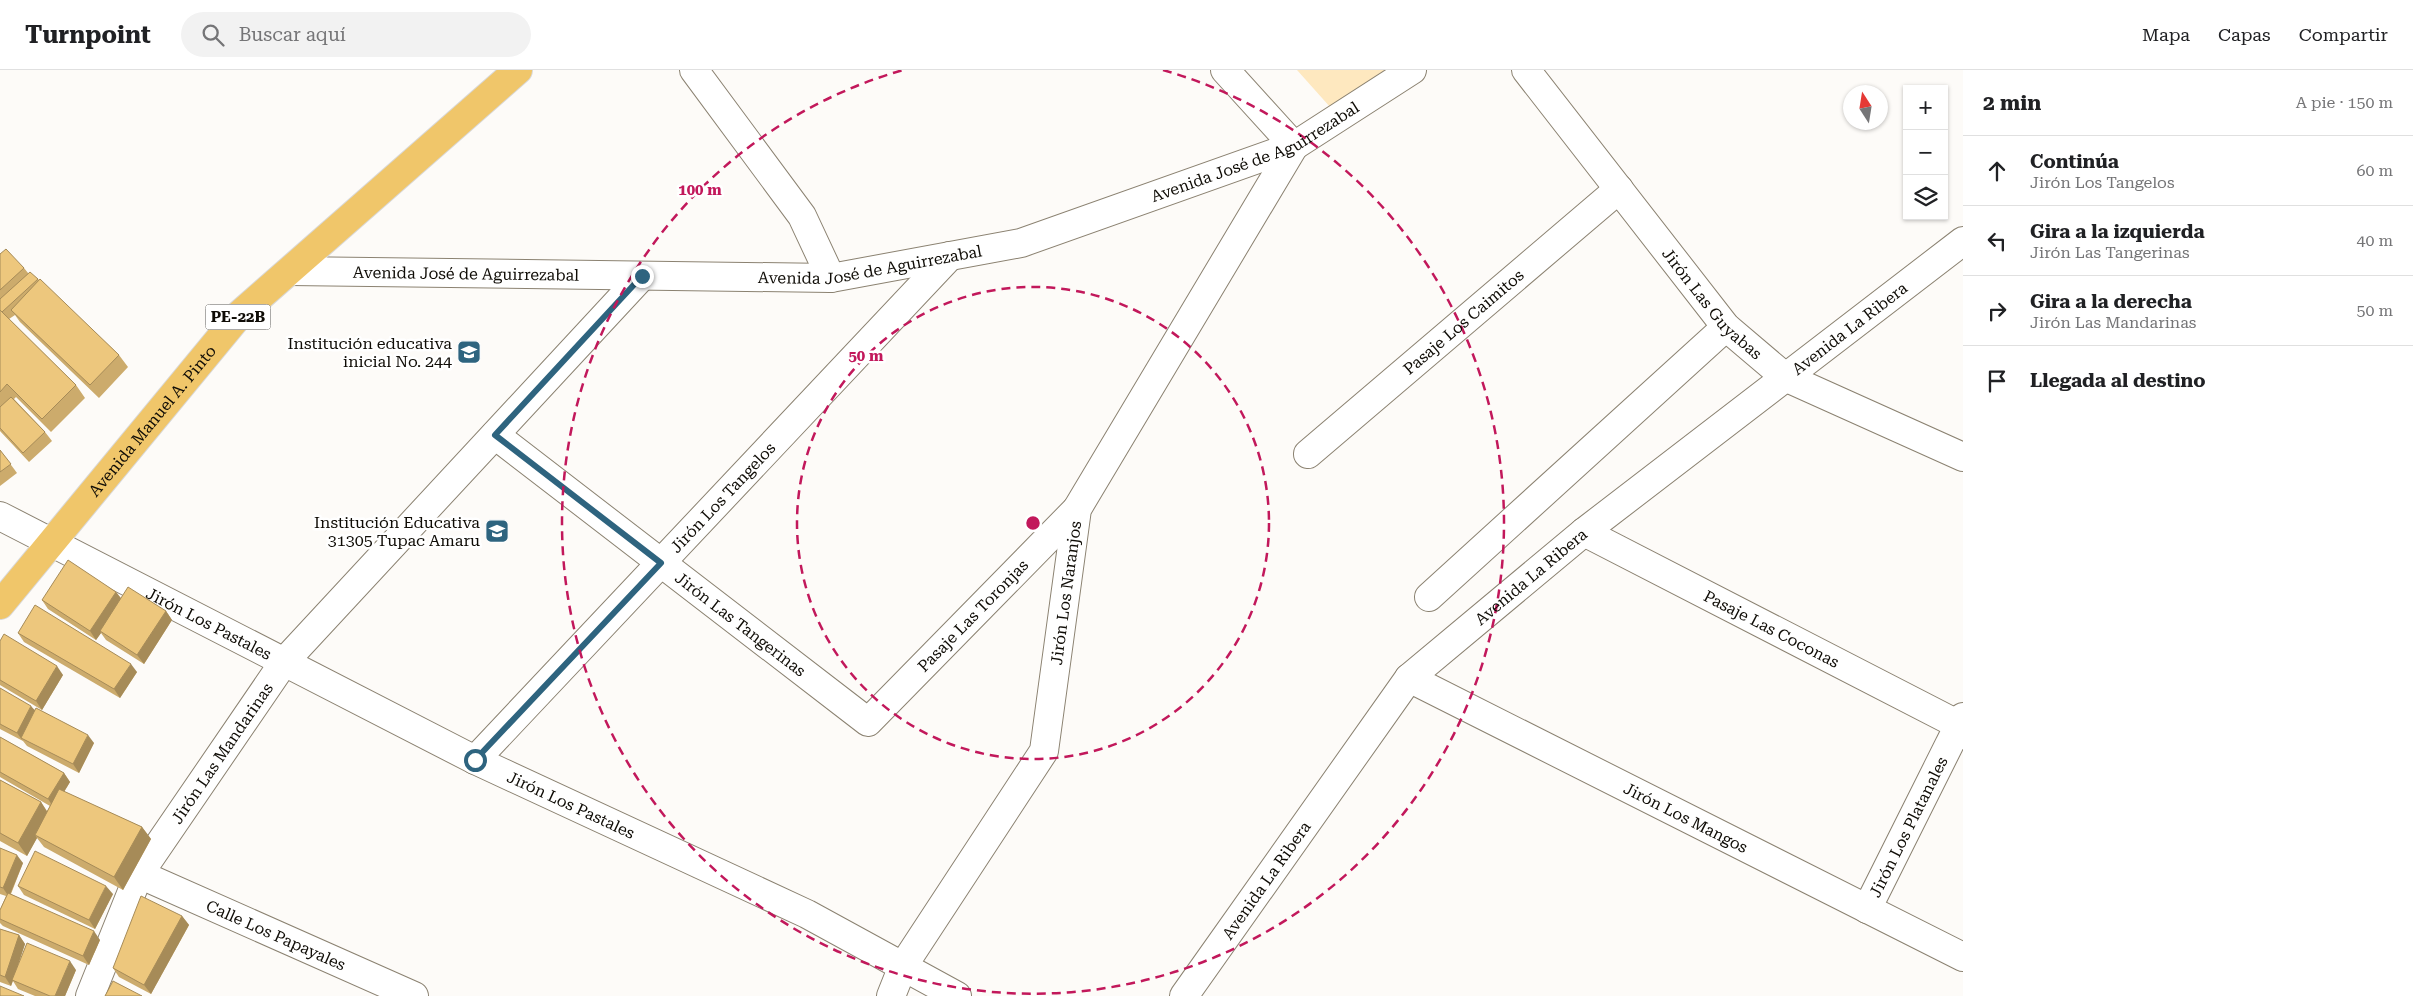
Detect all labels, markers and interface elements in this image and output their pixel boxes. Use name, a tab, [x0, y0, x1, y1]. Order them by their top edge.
search box	[181, 12, 531, 57]
text: Turnpoint	[25, 21, 151, 49]
icon: search	[199, 21, 227, 49]
text: Buscar aquí	[239, 23, 346, 46]
text: Mapa	[2142, 24, 2190, 45]
text: Capas	[2218, 24, 2271, 45]
text: Compartir	[2299, 24, 2388, 45]
north arrow	[1843, 85, 1888, 130]
map controls	[1903, 85, 1948, 220]
button: +	[1903, 85, 1948, 130]
text: 2 min	[1983, 91, 2041, 115]
text: A pie · 150 m	[2296, 93, 2393, 112]
street label: Avenida José de Aguirrezabal	[1149, 98, 1363, 206]
button: −	[1903, 130, 1948, 175]
text: Continúa	[2030, 150, 2119, 173]
icon: ahead	[1983, 157, 2011, 185]
text: 60 m	[2356, 161, 2393, 180]
text: Jirón Los Tangelos	[2030, 173, 2175, 192]
button: layers	[1903, 175, 1948, 220]
text: 100 m	[678, 181, 722, 199]
text: Gira a la izquierda	[2030, 220, 2205, 243]
icon: left	[1983, 227, 2011, 255]
text: 40 m	[2356, 231, 2393, 250]
street label: Avenida José de Aguirrezabal	[758, 241, 983, 288]
text: Jirón Las Tangerinas	[2030, 243, 2190, 262]
street label: Jirón Las Guyabas	[1658, 244, 1766, 364]
street label: Avenida José de Aguirrezabal	[353, 263, 579, 285]
route end	[631, 265, 654, 288]
street label: Pasaje Los Caimitos	[1400, 265, 1528, 379]
street label: Avenida La Ribera	[1788, 278, 1911, 379]
text: Gira a la derecha	[2030, 290, 2192, 313]
icon: right	[1983, 297, 2011, 325]
text: 50 m	[2356, 301, 2393, 320]
road number: PE-22B	[206, 304, 270, 330]
text: Jirón Las Mandarinas	[2030, 313, 2196, 332]
place label: Institución educativa inicial No. 244	[288, 334, 452, 371]
school or university icon: Institución educativa inicial No. 244	[456, 339, 482, 365]
street label: Avenida Manuel A. Pinto	[85, 342, 220, 500]
text: 50 m	[848, 347, 884, 365]
icon: arrive	[1983, 367, 2011, 395]
text: Llegada al destino	[2030, 369, 2206, 392]
street label: Jirón Los Tangelos	[666, 438, 780, 557]
place label: Institución Educativa 31305 Tupac Amaru	[314, 513, 480, 550]
centre of rings	[1024, 514, 1042, 532]
school or university icon: Institución Educativa 31305 Tupac Amaru	[484, 518, 510, 544]
street label: Jirón Los Naranjos	[1047, 519, 1085, 666]
street label: Avenida La Ribera	[1471, 524, 1591, 629]
street label: Pasaje Las Toronjas	[914, 555, 1033, 676]
street label: Jirón Las Tangerinas	[671, 568, 810, 681]
street label: Jirón Los Pastales	[143, 584, 275, 664]
street label: Pasaje Las Coconas	[1701, 586, 1843, 672]
street label: Jirón Las Mandarinas	[167, 679, 277, 827]
route start	[464, 749, 487, 772]
street label: Jirón Los Platanales	[1865, 753, 1952, 900]
street label: Jirón Los Pastales	[504, 767, 638, 843]
street label: Jirón Los Mangos	[1620, 779, 1751, 857]
street label: Avenida La Ribera	[1218, 817, 1315, 943]
street label: Calle Los Papayales	[203, 896, 349, 975]

